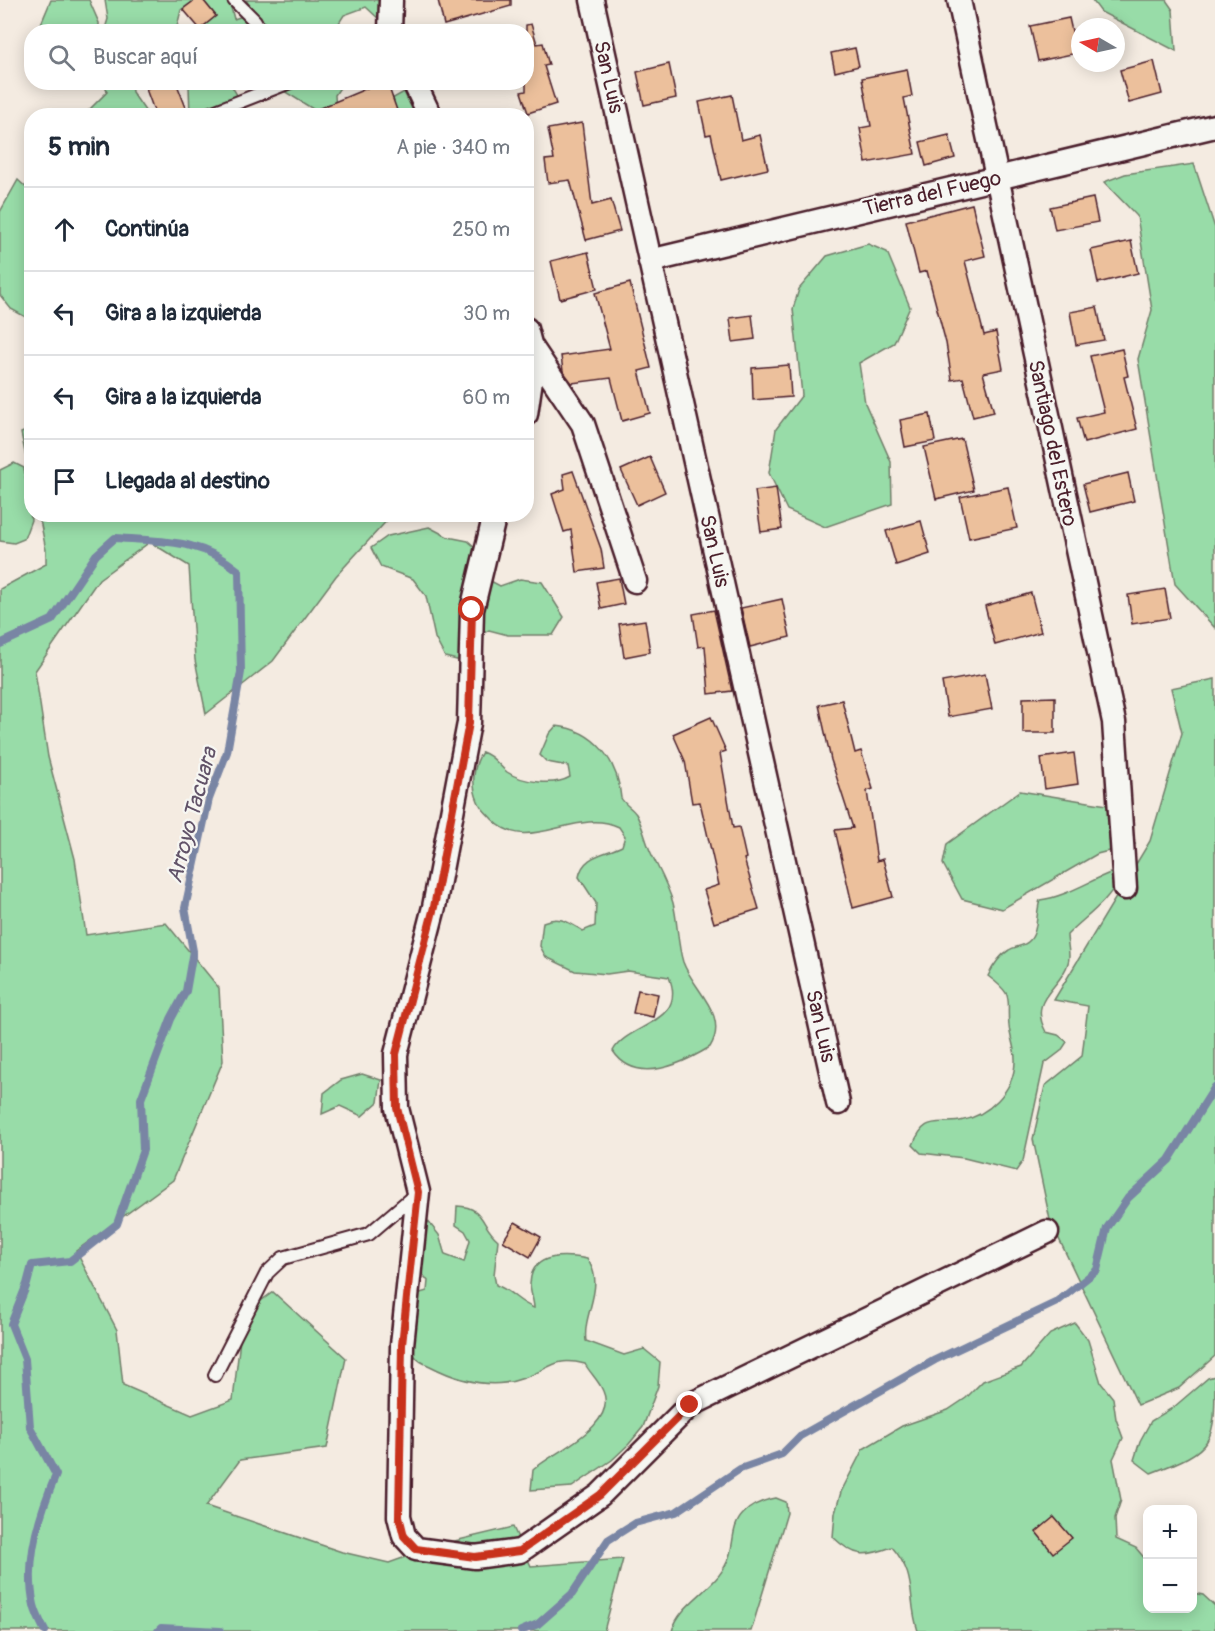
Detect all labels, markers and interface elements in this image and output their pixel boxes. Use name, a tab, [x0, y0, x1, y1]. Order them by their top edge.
north arrow	[1071, 18, 1125, 72]
search box	[24, 24, 534, 90]
street label: San Luis	[587, 38, 630, 116]
icon: search	[45, 41, 78, 74]
text: Buscar aquí	[93, 43, 198, 71]
text: 5 min	[48, 131, 110, 163]
text: A pie · 340 m	[396, 135, 510, 160]
street label: Tierra del Fuego	[860, 164, 1004, 222]
icon: ahead	[48, 213, 81, 246]
text: Continúa	[105, 215, 189, 243]
text: 250 m	[452, 217, 510, 242]
icon: left	[48, 297, 81, 330]
text: Gira a la izquierda	[105, 299, 262, 327]
text: 30 m	[463, 301, 510, 326]
street label: Santiago del Estero	[1022, 357, 1083, 529]
icon: left	[48, 381, 81, 414]
text: Gira a la izquierda	[105, 383, 262, 411]
text: 60 m	[463, 385, 510, 410]
icon: arrive	[48, 465, 81, 498]
text: Llegada al destino	[105, 467, 270, 495]
street label: San Luis	[693, 512, 736, 590]
route start	[458, 596, 484, 622]
water label: Arroyo Tacuara	[160, 743, 224, 886]
street label: San Luis	[799, 987, 842, 1065]
route end	[676, 1391, 702, 1417]
map controls	[1143, 1505, 1197, 1613]
button: +	[1143, 1505, 1197, 1559]
button: −	[1143, 1559, 1197, 1613]

